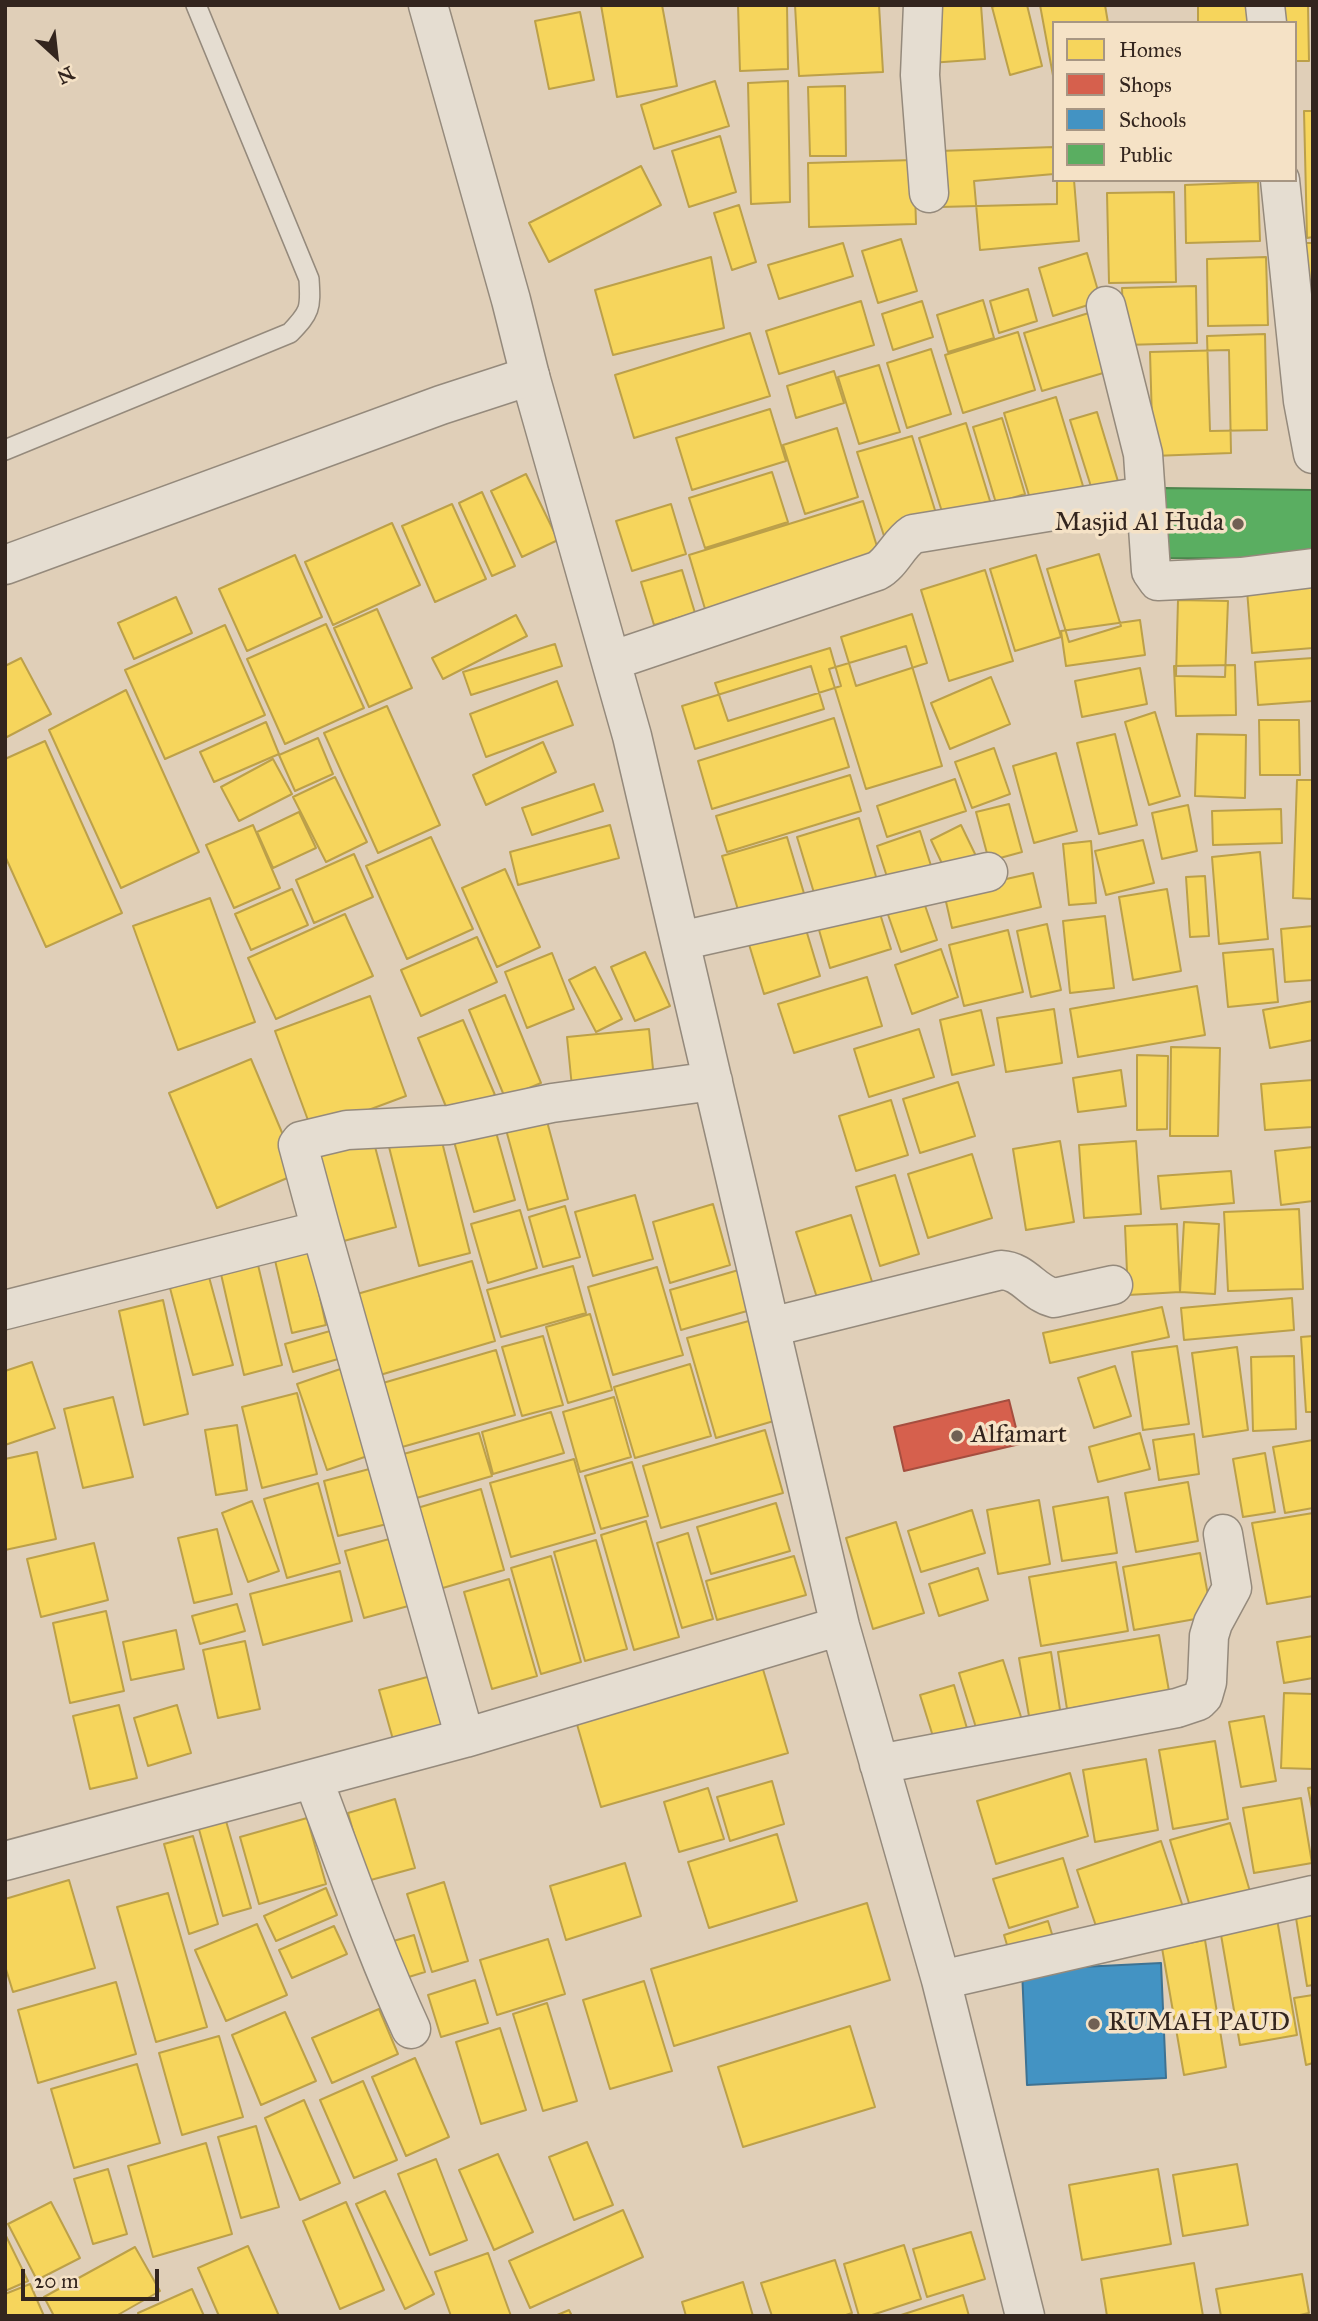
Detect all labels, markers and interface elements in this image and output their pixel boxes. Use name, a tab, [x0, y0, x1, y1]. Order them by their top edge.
north arrow	[21, 21, 91, 91]
legend	[1052, 21, 1297, 182]
text: Homes	[1119, 37, 1182, 63]
text: N	[53, 61, 78, 89]
text: Shops	[1119, 72, 1172, 98]
text: Schools	[1119, 107, 1186, 133]
text: Public	[1119, 142, 1173, 168]
place label: Masjid Al Huda	[1054, 508, 1224, 540]
marker: Masjid Al Huda	[1230, 516, 1246, 532]
place label: Alfamart	[971, 1420, 1067, 1452]
marker: Alfamart	[949, 1428, 965, 1444]
place label: RUMAH PAUD	[1108, 2008, 1290, 2040]
marker: RUMAH PAUD	[1086, 2016, 1102, 2032]
scale bar	[24, 2254, 163, 2298]
text: 20 m	[34, 2268, 79, 2294]

